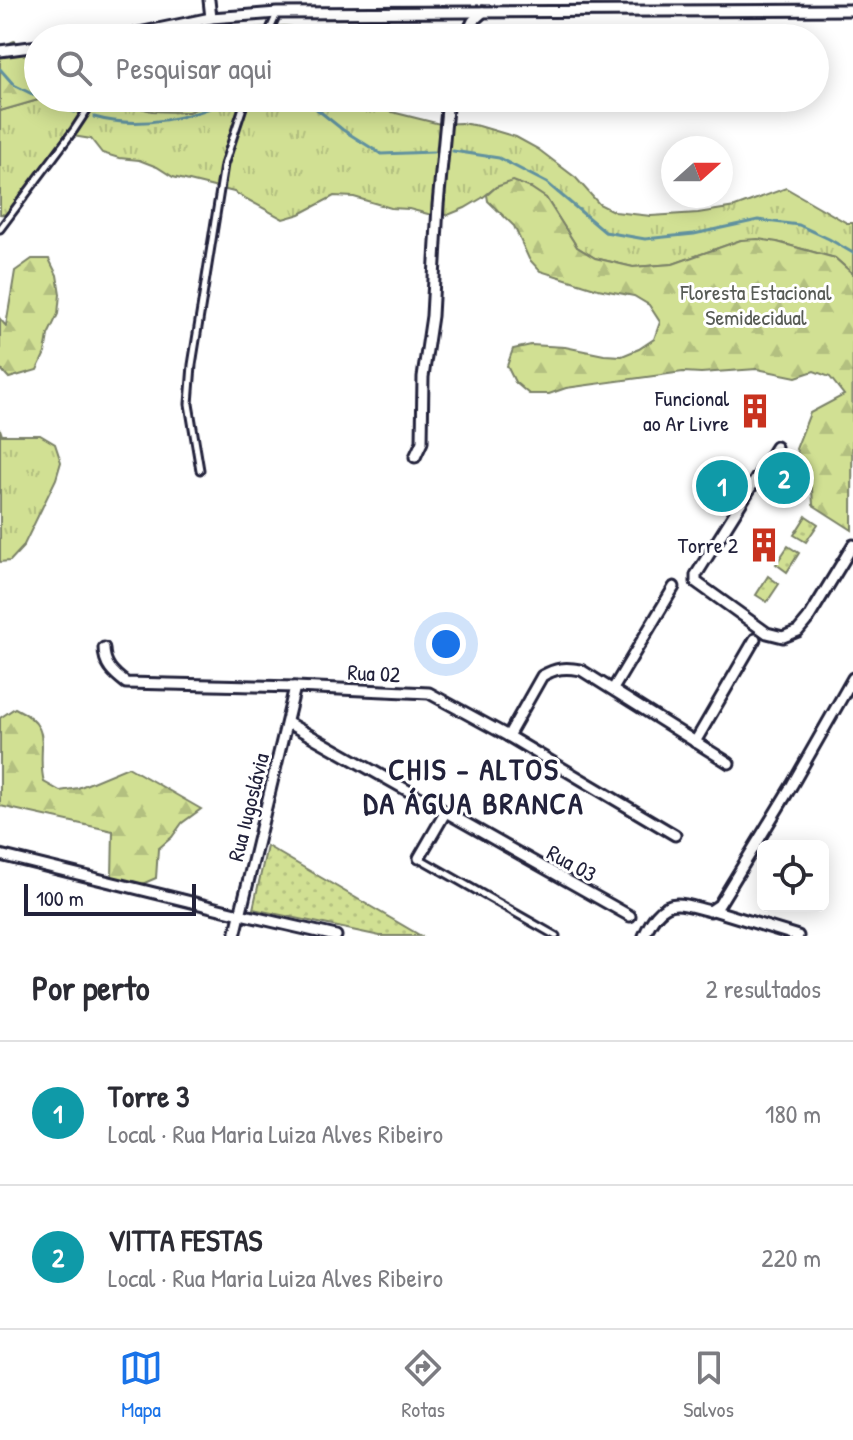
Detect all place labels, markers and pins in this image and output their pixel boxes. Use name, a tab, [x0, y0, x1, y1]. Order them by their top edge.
place label: Funcional ao Ar Livre	[643, 383, 729, 438]
building icon: Funcional ao Ar Livre	[736, 392, 774, 430]
pin: 2	[758, 448, 810, 508]
pin: 1	[696, 456, 748, 516]
building icon: Torre 2	[745, 526, 783, 564]
place label: Torre 2	[678, 530, 739, 560]

